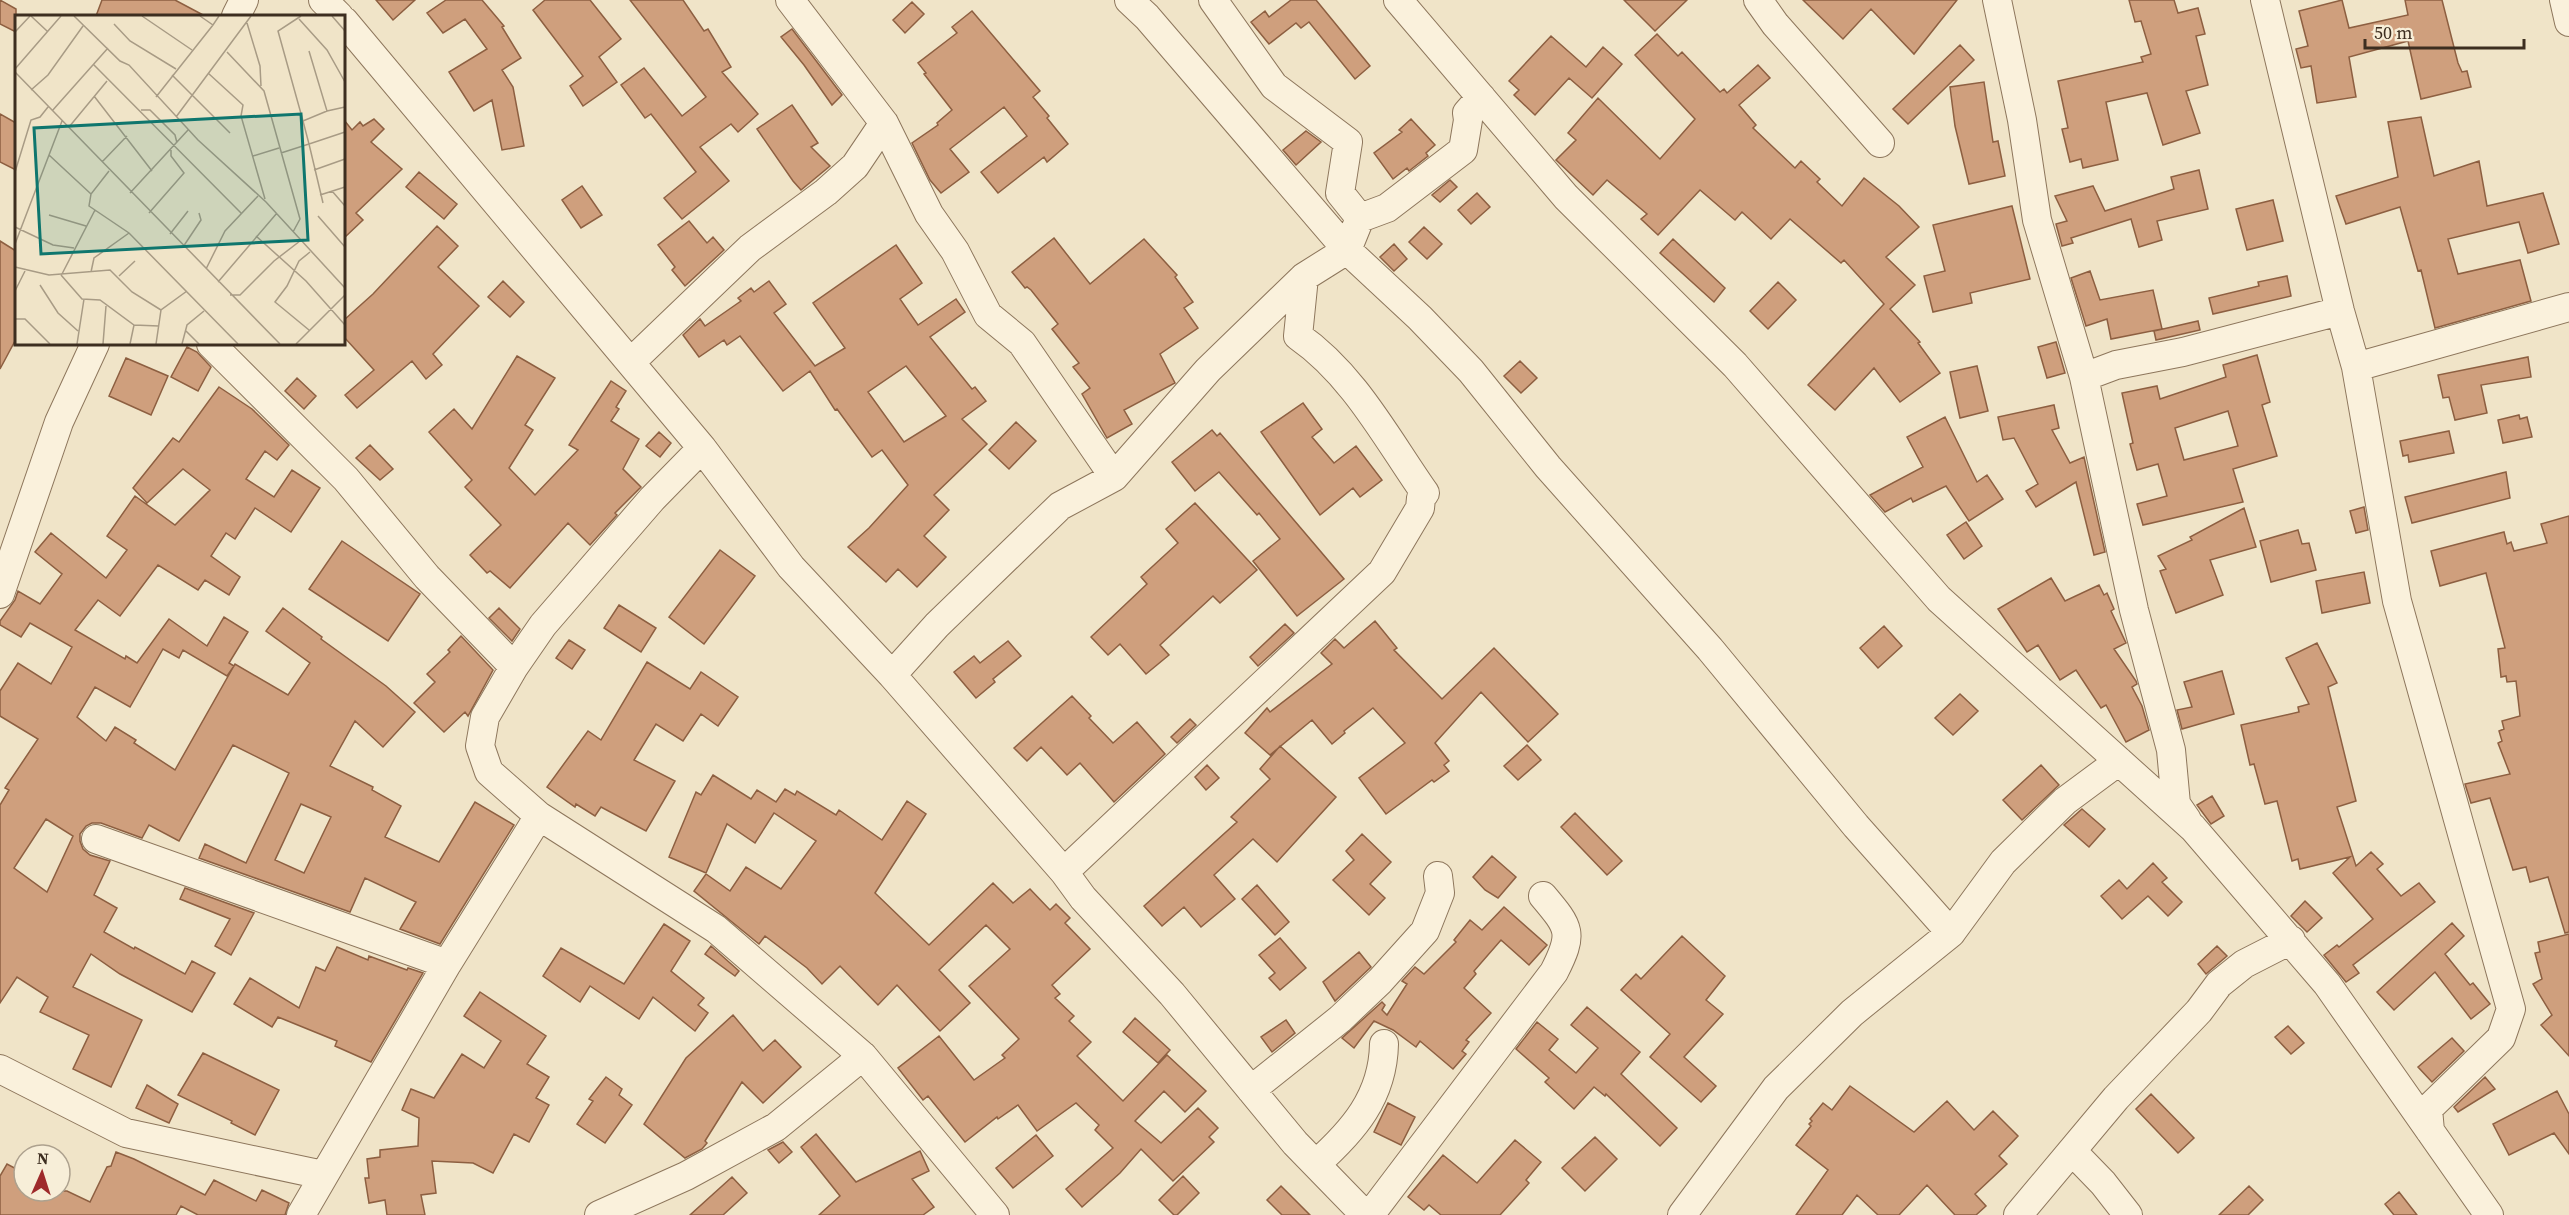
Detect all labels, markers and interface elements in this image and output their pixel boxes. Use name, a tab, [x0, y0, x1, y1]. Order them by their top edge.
scale bar	[2365, 12, 2524, 50]
inset map	[15, 15, 345, 345]
text: 50 m	[2374, 20, 2412, 45]
north arrow	[12, 1143, 72, 1203]
text: N	[36, 1147, 50, 1169]

